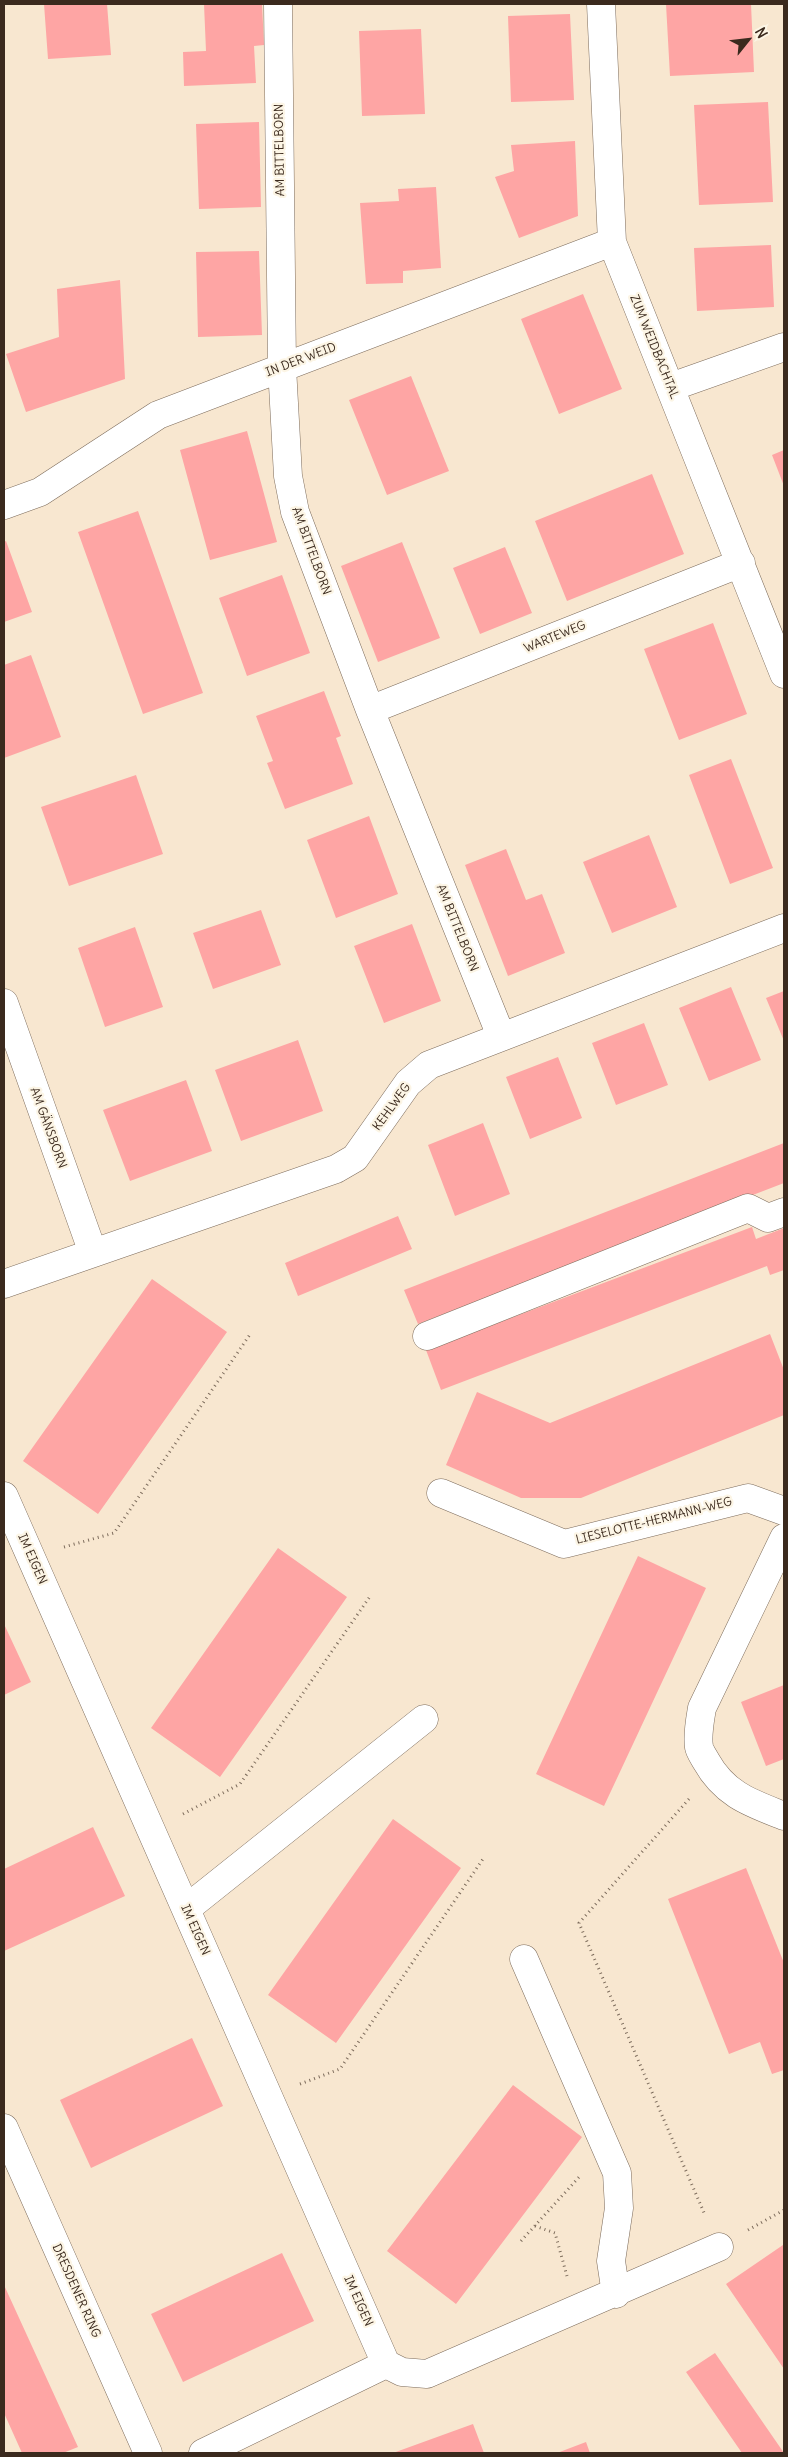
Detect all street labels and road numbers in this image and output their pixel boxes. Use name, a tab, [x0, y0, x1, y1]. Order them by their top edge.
street label: AM BITTELBORN	[272, 104, 288, 196]
street label: ZUM WEIDBACHTAL	[626, 293, 682, 401]
street label: IN DER WEID	[264, 340, 338, 380]
street label: AM BITTELBORN	[288, 505, 334, 597]
street label: WARTEWEG	[522, 618, 588, 656]
street label: AM BITTELBORN	[433, 882, 481, 974]
street label: KEHLWEG	[370, 1081, 414, 1133]
street label: AM GÄNSBORN	[27, 1086, 69, 1170]
street label: LIESELOTTE-HERMANN-WEG	[574, 1495, 734, 1547]
street label: IM EIGEN	[14, 1531, 50, 1587]
street label: IM EIGEN	[177, 1902, 213, 1958]
street label: DRESDENER RING	[49, 2242, 103, 2340]
street label: IM EIGEN	[340, 2273, 376, 2329]

